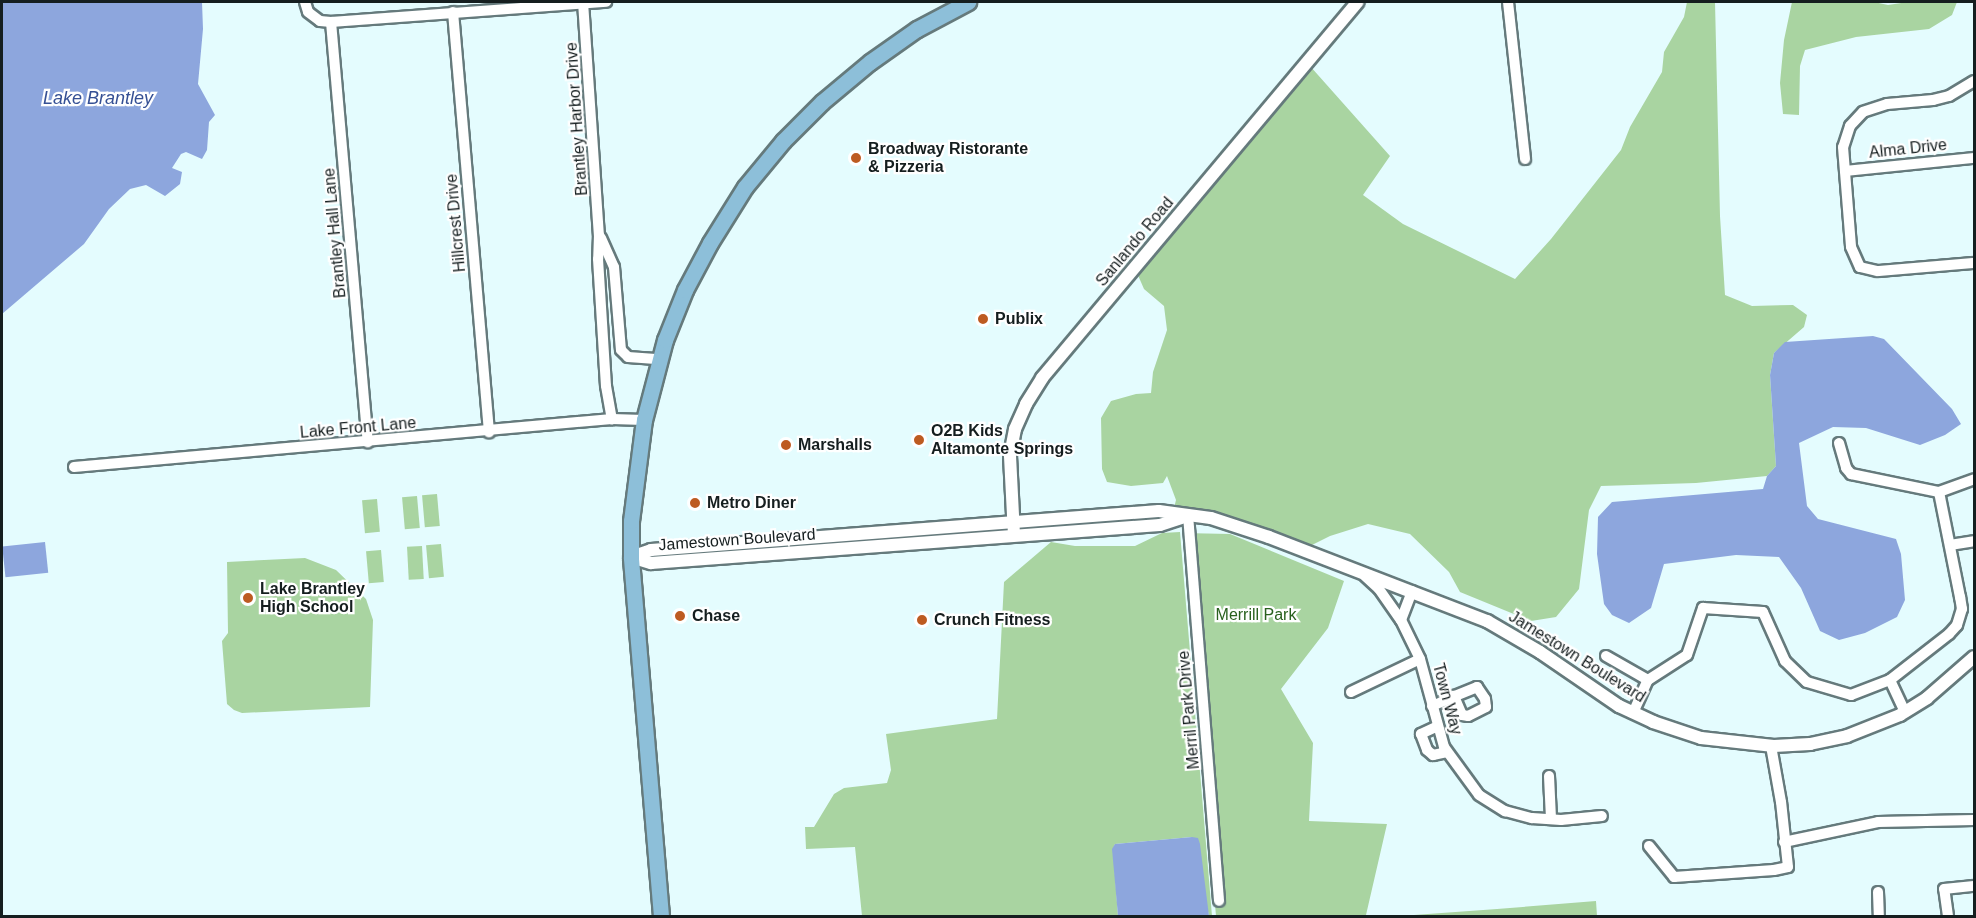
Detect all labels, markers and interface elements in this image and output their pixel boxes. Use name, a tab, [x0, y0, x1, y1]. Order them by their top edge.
street label: Brantley Harbor Drive	[562, 42, 592, 196]
water label: Lake Brantley	[43, 87, 153, 109]
street label: Alma Drive	[1868, 135, 1948, 163]
place label: Broadway Ristorante & Pizzeria	[868, 139, 1028, 177]
marker: Broadway Ristorante & Pizzeria	[849, 151, 863, 165]
street label: Brantley Hall Lane	[320, 167, 350, 299]
street label: Hillcrest Drive	[442, 173, 470, 273]
street label: Sanlando Road	[1092, 194, 1178, 290]
place label: Publix	[995, 309, 1043, 329]
marker: Publix	[976, 312, 990, 326]
street label: Lake Front Lane	[299, 413, 417, 443]
place label: O2B Kids Altamonte Springs	[931, 421, 1073, 459]
marker: O2B Kids Altamonte Springs	[912, 433, 926, 447]
place label: Marshalls	[798, 435, 872, 455]
marker: Marshalls	[779, 438, 793, 452]
place label: Metro Diner	[707, 493, 796, 513]
marker: Metro Diner	[688, 496, 702, 510]
street label: Jamestown Boulevard	[658, 525, 816, 555]
place label: Lake Brantley High School	[260, 579, 365, 617]
marker: Lake Brantley High School	[241, 591, 255, 605]
park label: Merrill Park	[1216, 605, 1296, 625]
place label: Chase	[692, 606, 740, 626]
street label: Jamestown Boulevard	[1505, 607, 1649, 707]
marker: Chase	[673, 609, 687, 623]
place label: Crunch Fitness	[934, 610, 1050, 630]
marker: Crunch Fitness	[915, 613, 929, 627]
street label: Merril Park Drive	[1174, 650, 1204, 770]
street label: Town Way	[1428, 661, 1466, 737]

